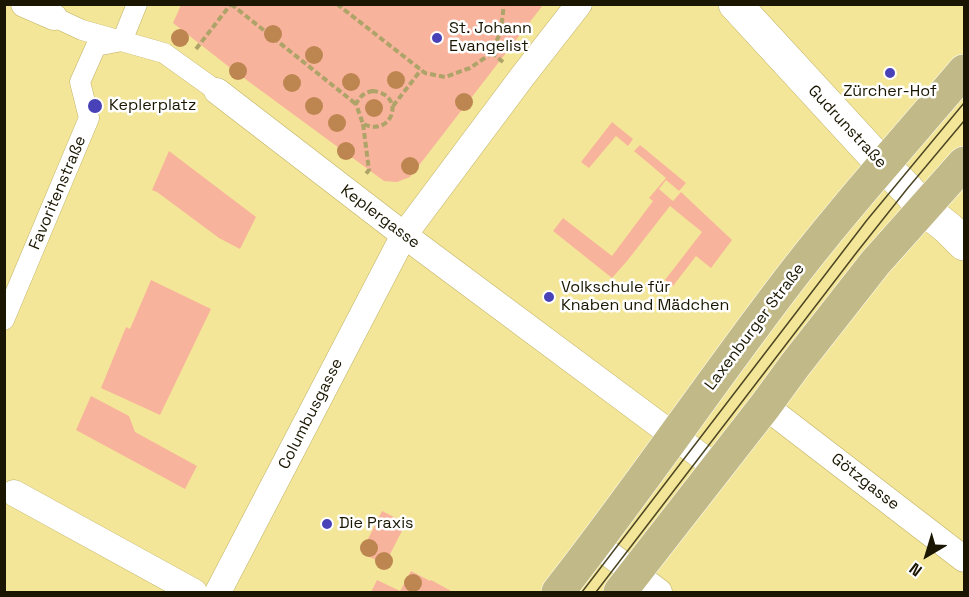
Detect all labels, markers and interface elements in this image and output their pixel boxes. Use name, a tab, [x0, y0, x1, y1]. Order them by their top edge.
place label: St. Johann Evangelist	[449, 19, 532, 57]
marker: St. Johann Evangelist	[430, 31, 444, 45]
marker: Zürcher-Hof	[883, 66, 897, 80]
street label: Gudrunstraße	[804, 82, 890, 172]
place label: Zürcher-Hof	[843, 82, 937, 102]
place label: Keplerplatz	[109, 96, 196, 116]
marker: Keplerplatz	[86, 97, 104, 115]
street label: Favoritenstraße	[25, 133, 91, 253]
street label: Keplergasse	[337, 181, 423, 253]
street label: Laxenburger Straße	[701, 260, 809, 394]
place label: Volkschule für Knaben und Mädchen	[561, 278, 729, 316]
marker: Volkschule für Knaben und Mädchen	[542, 290, 556, 304]
street label: Columbusgasse	[275, 355, 347, 473]
street label: Götzgasse	[827, 449, 903, 515]
place label: Die Praxis	[339, 514, 414, 534]
marker: Die Praxis	[320, 517, 334, 531]
north arrow	[897, 525, 957, 585]
text: N	[905, 558, 926, 581]

